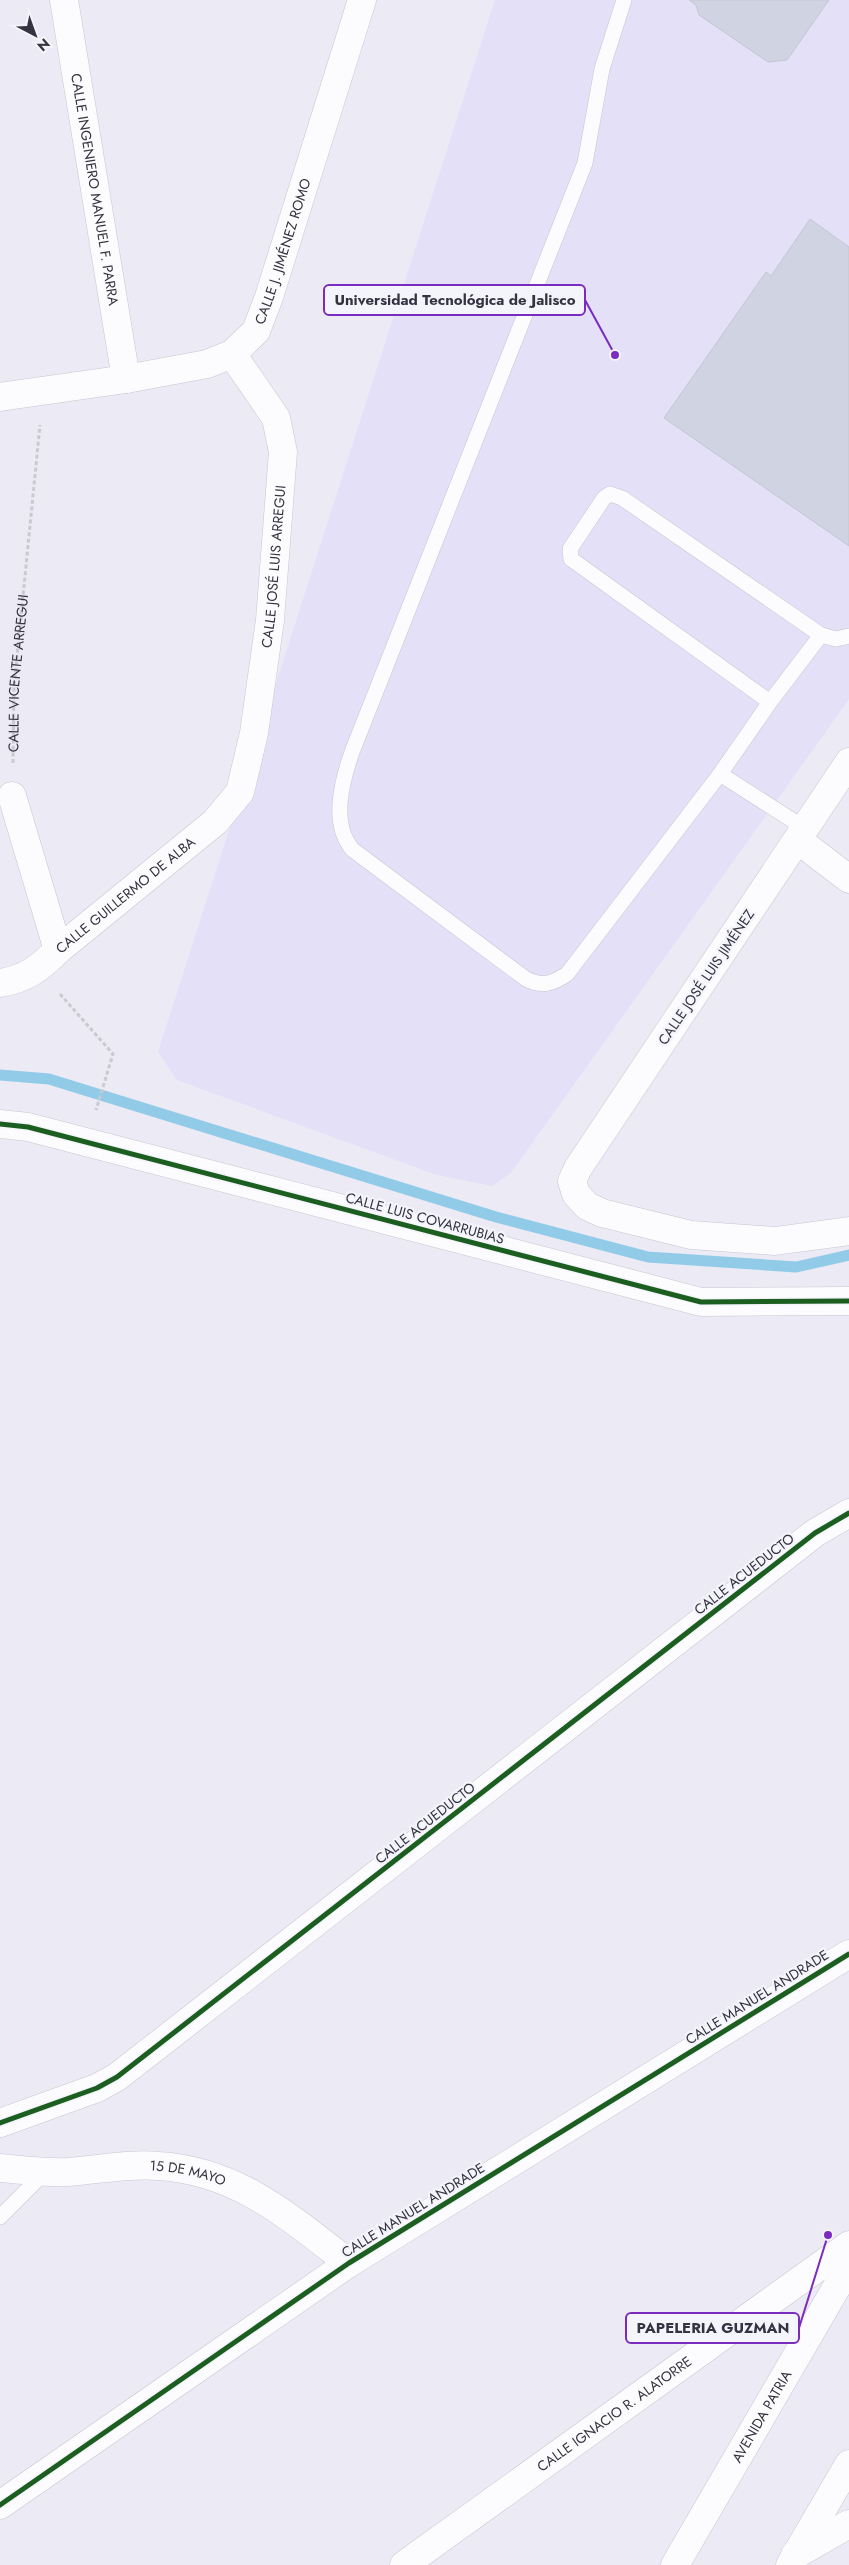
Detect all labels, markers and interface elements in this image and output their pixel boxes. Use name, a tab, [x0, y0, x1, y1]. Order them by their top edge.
north arrow	[10, 10, 60, 60]
text: N	[33, 34, 54, 56]
street label: CALLE INGENIERO MANUEL F. PARRA	[66, 72, 124, 308]
street label: CALLE J. JIMÉNEZ ROMO	[249, 176, 316, 327]
callout: Universidad Tecnológica de Jalisco	[324, 285, 585, 315]
text: Universidad Tecnológica de Jalisco	[334, 289, 576, 311]
street label: CALLE JOSÉ LUIS ARREGUI	[256, 484, 290, 649]
street label: CALLE VICENTE ARREGUI	[3, 593, 33, 752]
street label: CALLE GUILLERMO DE ALBA	[51, 832, 200, 958]
street label: CALLE JOSÉ LUIS JIMÉNEZ	[653, 905, 759, 1049]
street label: CALLE LUIS COVARRUBIAS	[343, 1187, 507, 1249]
street label: CALLE ACUEDUCTO	[690, 1528, 798, 1620]
street label: CALLE ACUEDUCTO	[371, 1777, 479, 1869]
street label: CALLE MANUEL ANDRADE	[682, 1945, 832, 2049]
street label: 15 DE MAYO	[149, 2155, 229, 2190]
street label: CALLE MANUEL ANDRADE	[338, 2158, 488, 2262]
callout: PAPELERIA GUZMAN	[626, 2313, 799, 2343]
text: PAPELERIA GUZMAN	[636, 2317, 790, 2339]
street label: CALLE IGNACIO R. ALATORRE	[533, 2351, 696, 2476]
street label: AVENIDA PATRIA	[727, 2366, 797, 2466]

